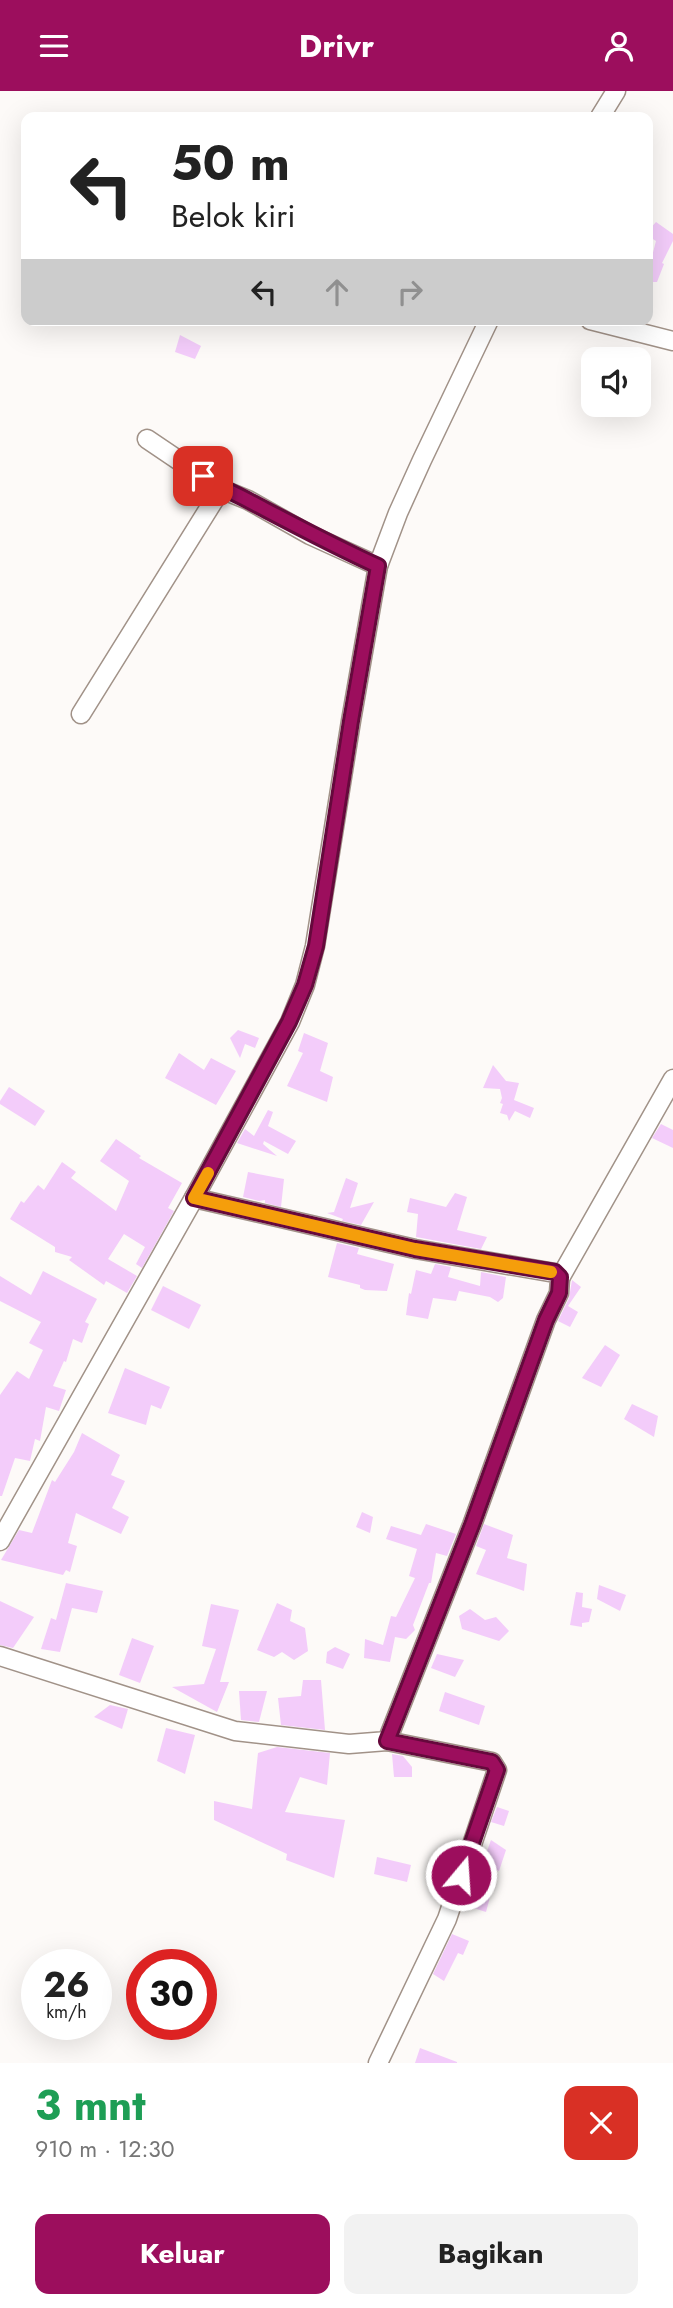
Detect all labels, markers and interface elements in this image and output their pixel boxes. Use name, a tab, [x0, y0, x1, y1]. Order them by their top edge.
text: Drivr	[299, 23, 374, 69]
icon: menu	[35, 27, 73, 65]
icon: person	[600, 27, 638, 65]
text: 50 m	[171, 128, 290, 198]
icon: left	[56, 140, 147, 231]
text: Belok kiri	[171, 193, 296, 239]
icon: left	[245, 273, 283, 311]
icon: ahead	[318, 273, 356, 311]
icon: right	[391, 273, 429, 311]
map controls	[581, 347, 651, 417]
button: sound	[581, 347, 651, 417]
pin	[173, 446, 233, 506]
icon: arrive	[184, 457, 222, 495]
position arrow	[424, 1838, 498, 1912]
speed limit sign: 30	[126, 1949, 217, 2040]
text: 26	[43, 1960, 90, 2010]
text: km/h	[46, 1999, 87, 2025]
text: 3 mnt	[35, 2075, 146, 2136]
button: close	[564, 2086, 638, 2160]
text: 910 m · 12:30	[35, 2132, 175, 2166]
button: Keluar	[35, 2214, 330, 2294]
button: Bagikan	[344, 2214, 638, 2294]

